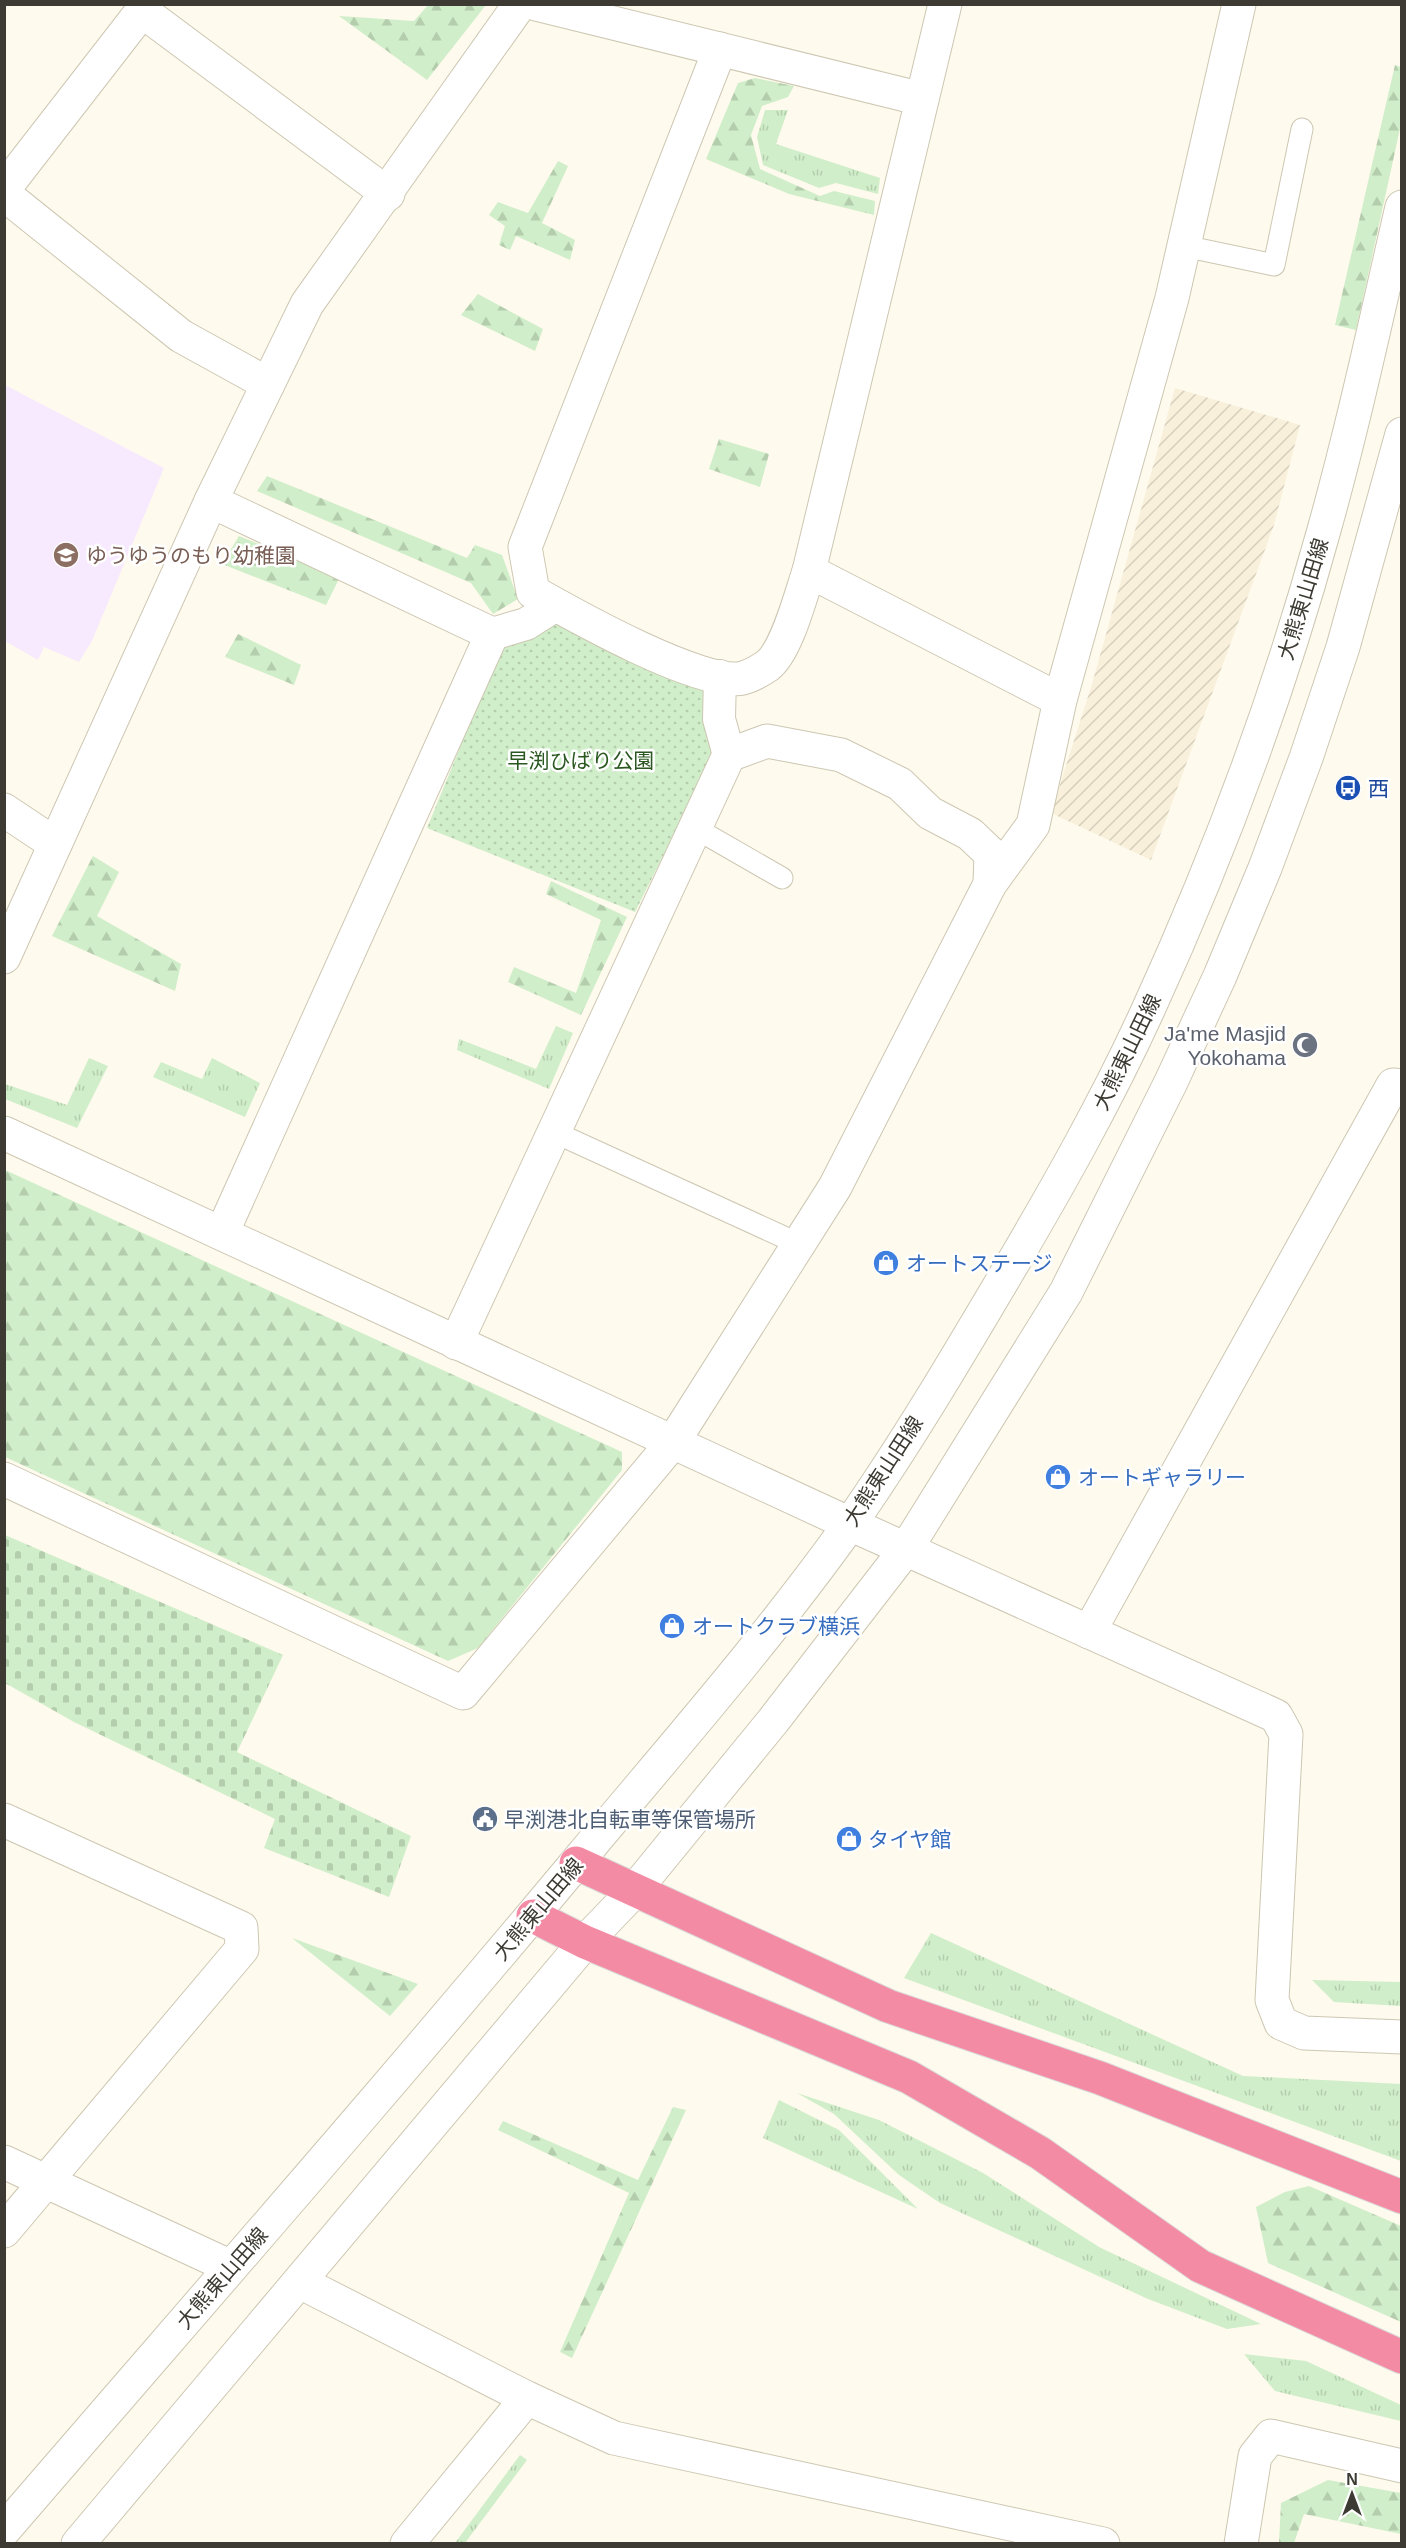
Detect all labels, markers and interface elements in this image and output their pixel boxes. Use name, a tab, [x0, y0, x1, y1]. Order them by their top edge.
street label: 大熊東山田線	[1274, 535, 1332, 663]
school or university icon: ゆうゆうのもり幼稚園	[51, 540, 81, 570]
place label: ゆうゆうのもり幼稚園	[86, 544, 296, 567]
park label: 早渕ひばり公園	[508, 749, 655, 772]
bus stop icon: 西	[1333, 773, 1363, 803]
place label: 西	[1368, 777, 1389, 800]
street label: 大熊東山田線	[1089, 990, 1165, 1114]
place label: Ja'me Masjid Yokohama	[1164, 1022, 1286, 1069]
mosque icon: Ja'me Masjid Yokohama	[1290, 1030, 1320, 1060]
shop icon: オートステージ	[871, 1248, 901, 1278]
place label: オートステージ	[906, 1252, 1053, 1275]
street label: 大熊東山田線	[839, 1412, 927, 1530]
shop icon: オートギャラリー	[1043, 1462, 1073, 1492]
place label: オートギャラリー	[1078, 1466, 1246, 1489]
shop icon: オートクラブ横浜	[657, 1611, 687, 1641]
place label: オートクラブ横浜	[692, 1615, 860, 1638]
public building icon: 早渕港北自転車等保管場所	[470, 1804, 500, 1834]
place label: 早渕港北自転車等保管場所	[504, 1808, 756, 1831]
shop icon: タイヤ館	[834, 1824, 864, 1854]
place label: タイヤ館	[868, 1828, 951, 1851]
street label: 大熊東山田線	[489, 1853, 587, 1965]
street label: 大熊東山田線	[172, 2223, 272, 2333]
north arrow	[1322, 2464, 1382, 2524]
text: N	[1346, 2471, 1358, 2488]

